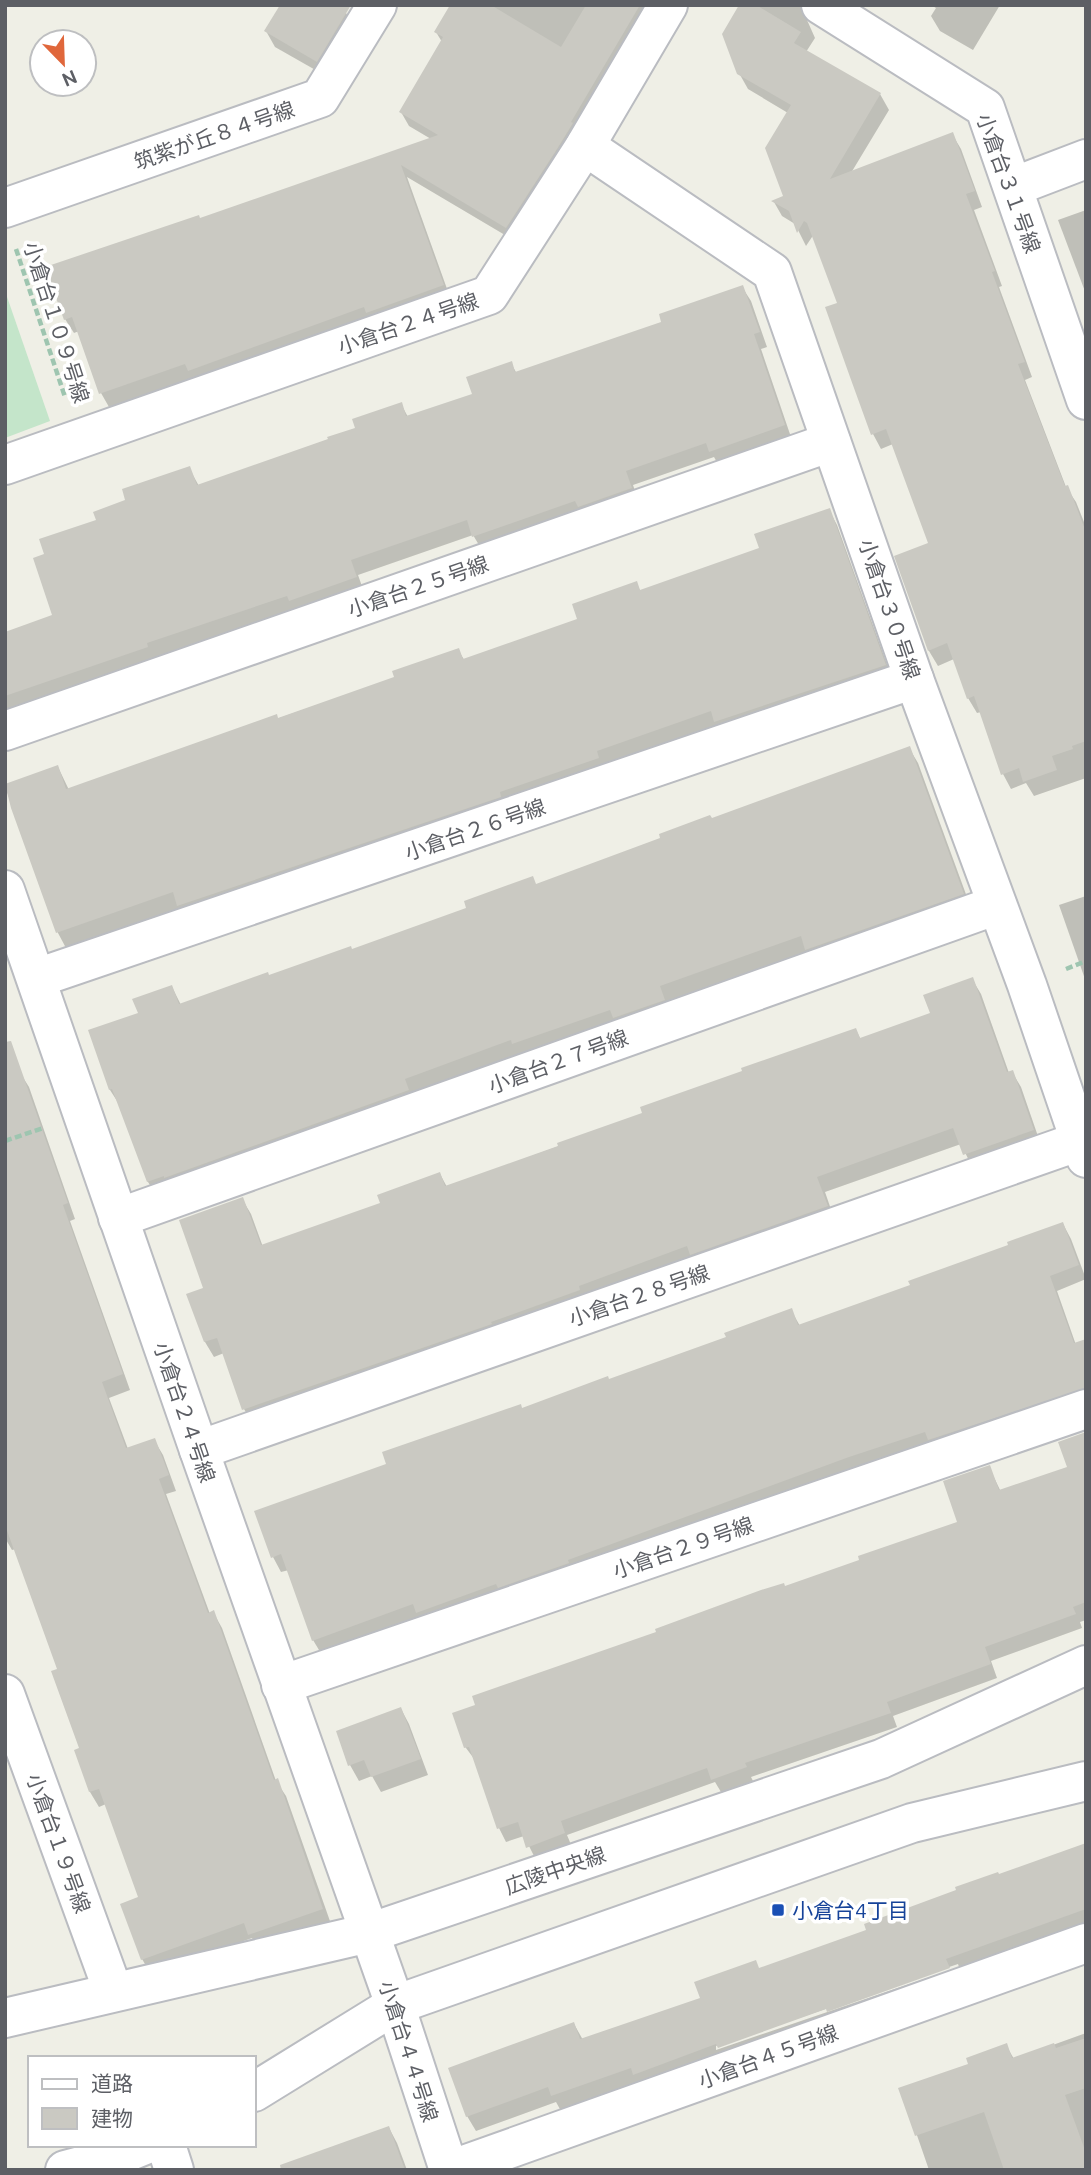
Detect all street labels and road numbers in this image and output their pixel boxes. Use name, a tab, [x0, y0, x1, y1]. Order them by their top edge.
street label: 筑紫が丘８４号線	[131, 96, 297, 174]
street label: 小倉台３１号線	[973, 110, 1045, 256]
street label: 小倉台１０９号線	[20, 238, 94, 406]
street label: 小倉台２４号線	[335, 288, 481, 358]
street label: 小倉台３０号線	[855, 536, 925, 682]
street label: 小倉台２５号線	[345, 551, 491, 621]
street label: 小倉台２６号線	[402, 794, 548, 864]
street label: 小倉台２７号線	[485, 1025, 631, 1097]
street label: 小倉台２８号線	[566, 1260, 712, 1330]
street label: 小倉台２４号線	[150, 1339, 220, 1485]
street label: 小倉台２９号線	[610, 1512, 756, 1582]
street label: 小倉台１９号線	[23, 1770, 95, 1916]
street label: 広陵中央線	[501, 1842, 609, 1898]
street label: 小倉台４４号線	[375, 1977, 443, 2125]
street label: 小倉台４５号線	[695, 2020, 841, 2092]

